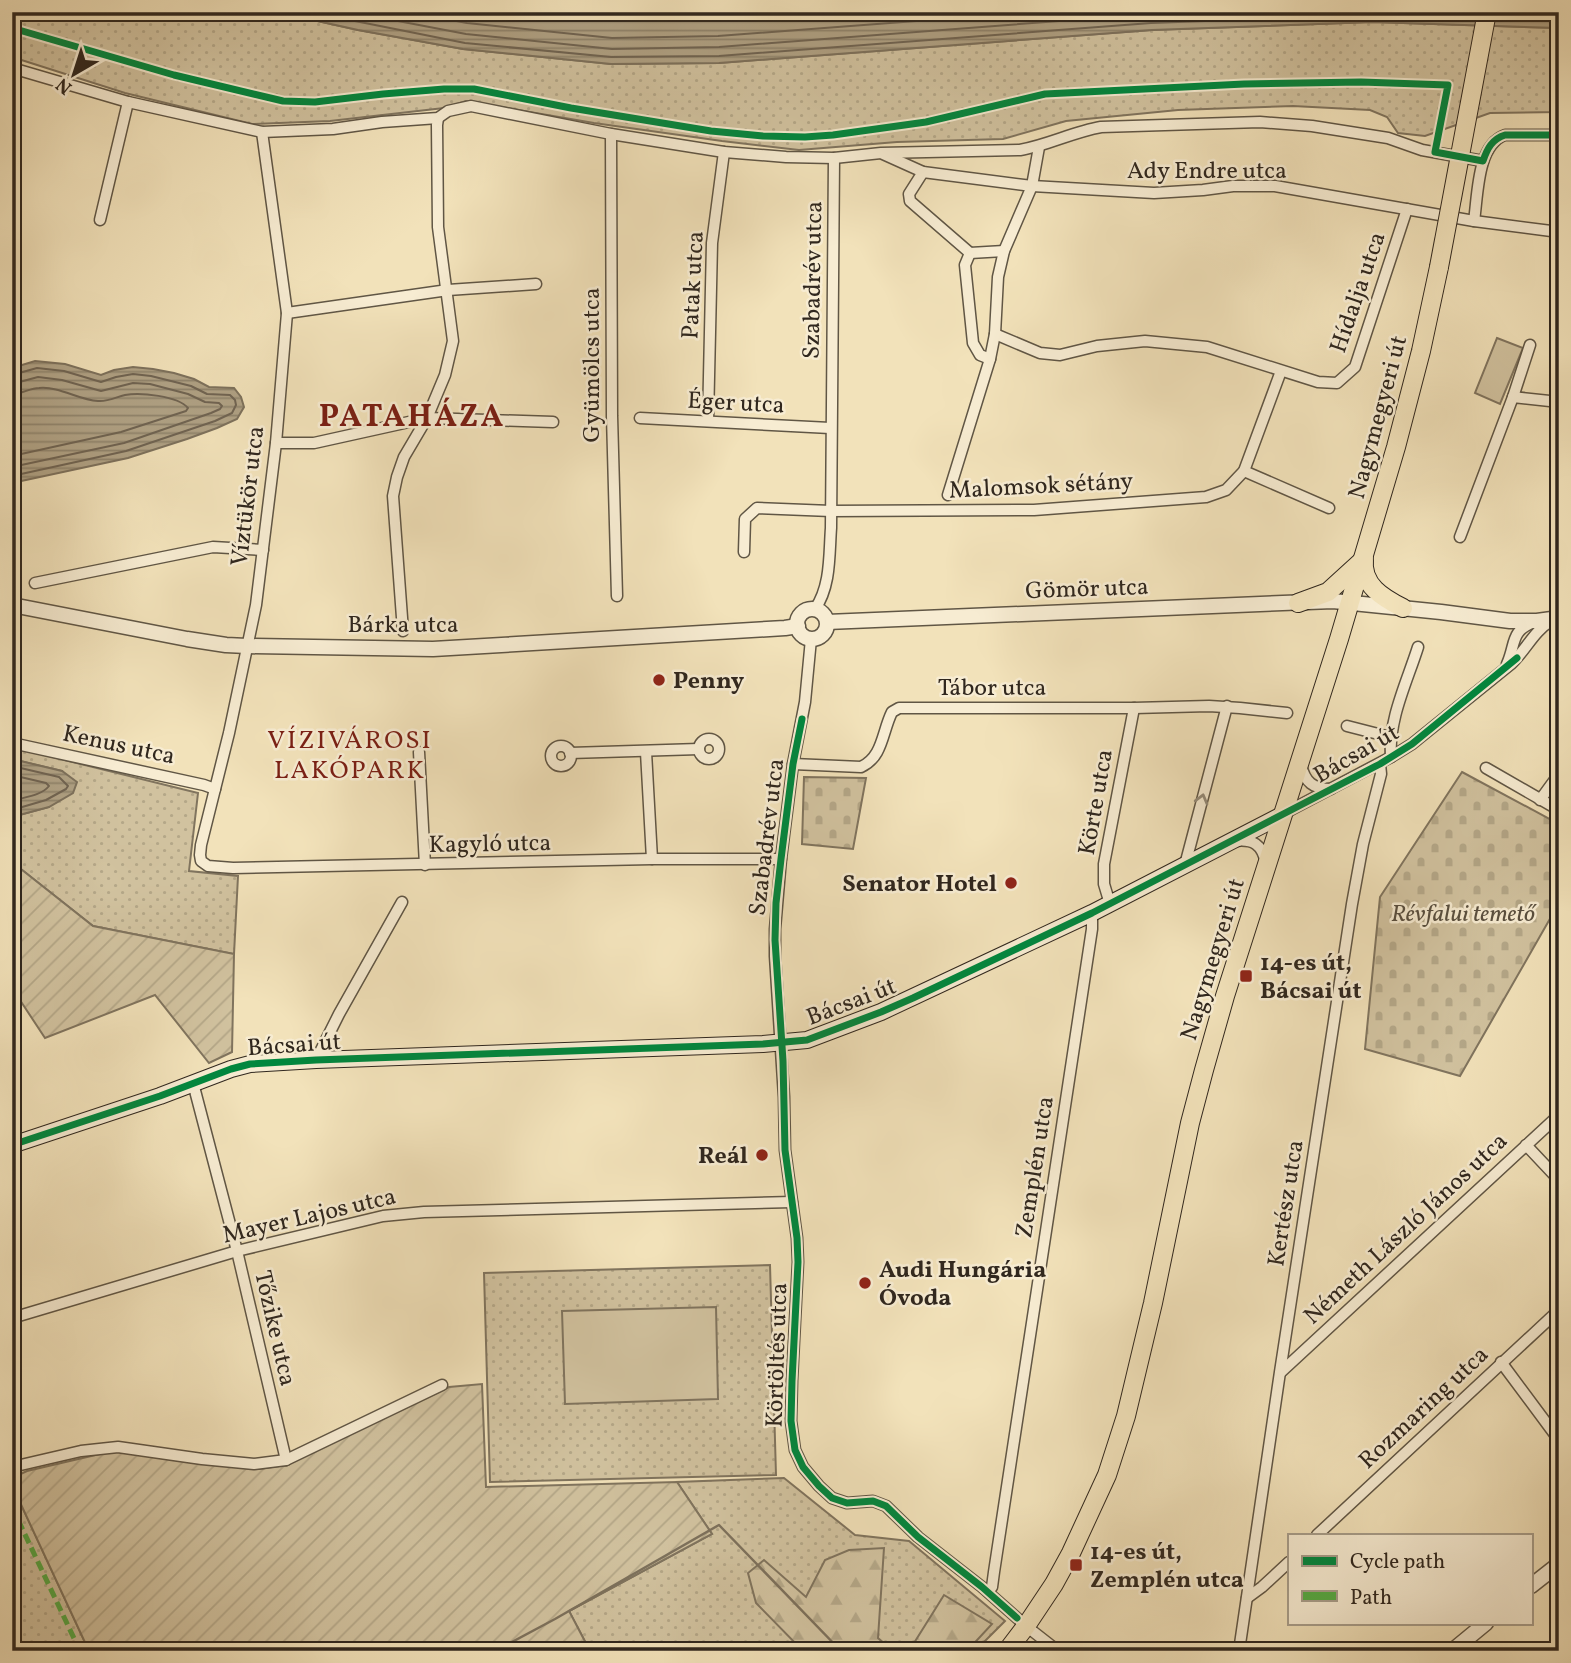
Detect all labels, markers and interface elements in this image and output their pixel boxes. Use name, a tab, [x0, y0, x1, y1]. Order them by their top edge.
north arrow	[38, 38, 108, 108]
text: N	[51, 71, 78, 100]
street label: Ady Endre utca	[1127, 155, 1287, 189]
street label: Szabadrév utca	[796, 201, 832, 359]
street label: Hídalja utca	[1322, 228, 1395, 358]
street label: Patak utca	[674, 230, 714, 340]
street label: Gyümölcs utca	[576, 287, 610, 443]
street label: Nagymegyeri út	[1341, 332, 1417, 503]
street label: Éger utca	[686, 384, 785, 424]
district label: PATAHÁZA	[319, 396, 505, 440]
street label: Víztükör utca	[224, 424, 274, 568]
street label: Malomsok sétány	[948, 465, 1134, 509]
street label: Gömör utca	[1025, 571, 1149, 609]
street label: Bárka utca	[347, 609, 459, 643]
place label: Penny	[673, 665, 745, 699]
marker: Penny	[651, 672, 667, 688]
street label: Tábor utca	[938, 672, 1046, 706]
street label: Kenus utca	[59, 717, 178, 774]
street label: Bácsai út	[1308, 717, 1406, 793]
district label: VÍZIVÁROSI LAKÓPARK	[267, 723, 433, 789]
street label: Körte utca	[1071, 747, 1123, 858]
street label: Szabadrév utca	[741, 757, 794, 918]
one-way arrow	[1194, 793, 1209, 805]
street label: Kagyló utca	[428, 827, 552, 863]
place label: Senator Hotel	[842, 868, 997, 902]
street label: Nagymegyeri út	[1173, 874, 1255, 1045]
marker: Senator Hotel	[1003, 875, 1019, 891]
park label: Révfalui temető	[1391, 898, 1537, 932]
place label: 14-es út, Bácsai út	[1260, 947, 1362, 1009]
marker: 14-es út, Bácsai út	[1238, 968, 1254, 984]
street label: Bácsai út	[802, 970, 902, 1036]
street label: Bácsai út	[246, 1026, 342, 1066]
street label: Zemplén utca	[1008, 1094, 1064, 1241]
street label: Németh László János utca	[1297, 1126, 1516, 1333]
street label: Kertész utca	[1260, 1138, 1314, 1269]
place label: Reál	[698, 1140, 748, 1174]
marker: Reál	[754, 1147, 770, 1163]
street label: Mayer Lajos utca	[219, 1180, 399, 1253]
place label: Audi Hungária Óvoda	[879, 1254, 1046, 1316]
street label: Tőzike utca	[244, 1267, 304, 1390]
marker: Audi Hungária Óvoda	[857, 1275, 873, 1291]
street label: Körtöltés utca	[758, 1282, 798, 1428]
street label: Rozmaring utca	[1352, 1339, 1497, 1478]
legend	[1288, 1534, 1532, 1624]
place label: 14-es út, Zemplén utca	[1090, 1536, 1244, 1598]
text: Cycle path	[1350, 1548, 1445, 1577]
marker: 14-es út, Zemplén utca	[1068, 1557, 1084, 1573]
text: Path	[1350, 1584, 1392, 1613]

